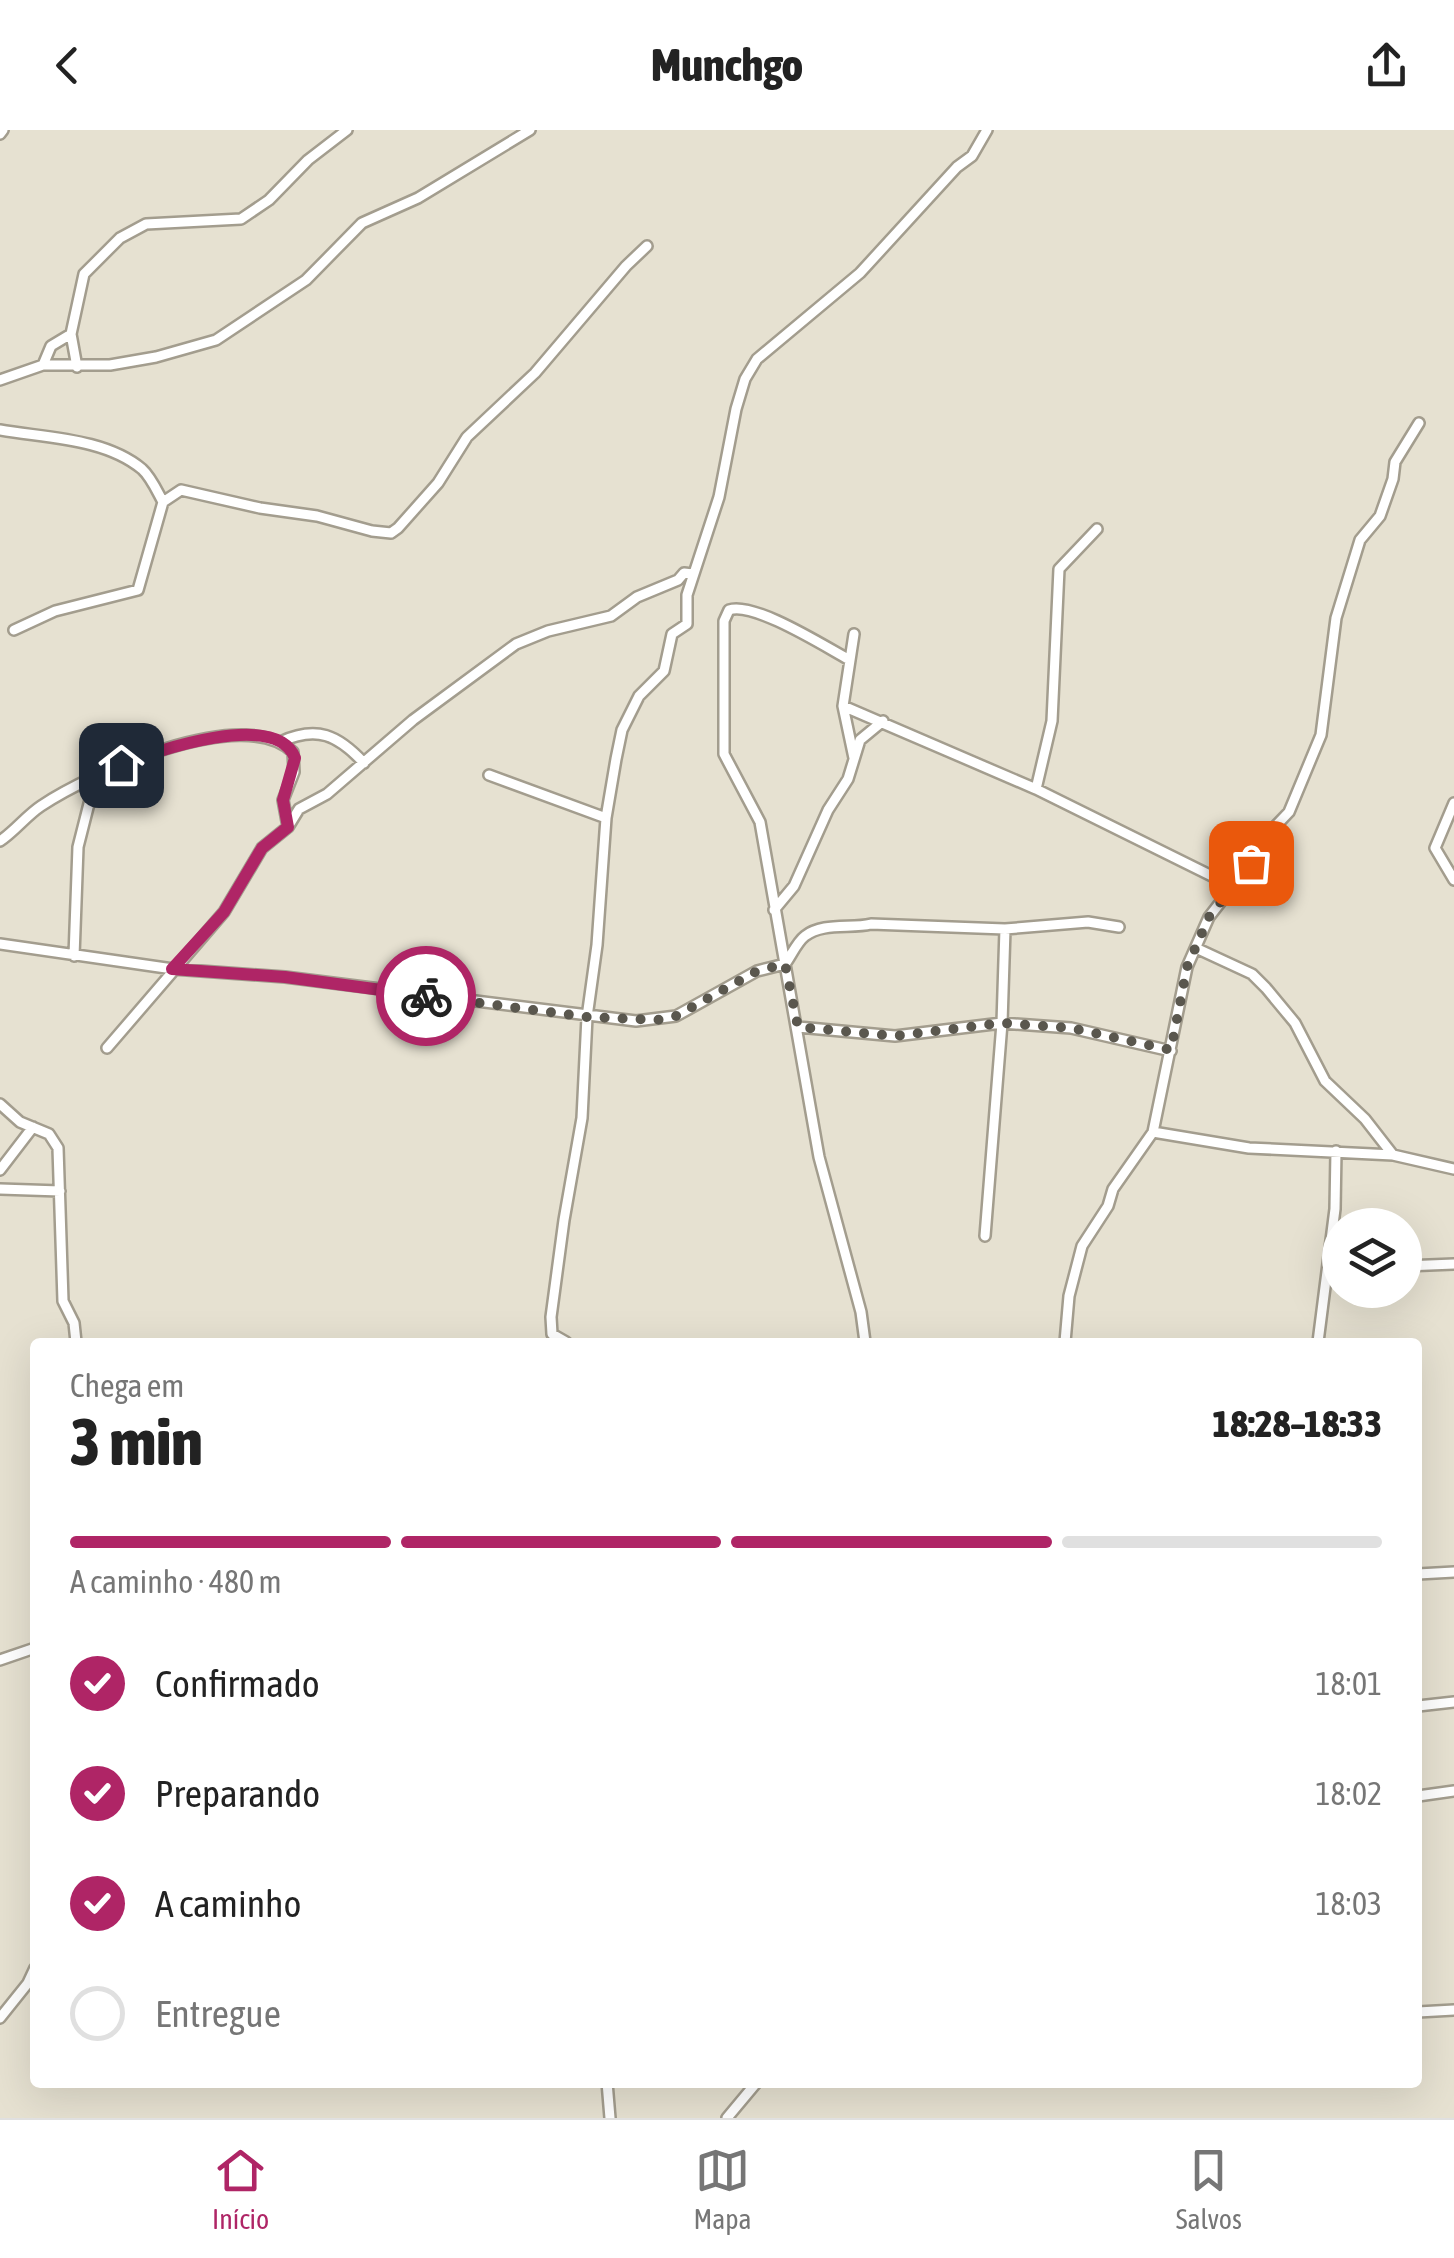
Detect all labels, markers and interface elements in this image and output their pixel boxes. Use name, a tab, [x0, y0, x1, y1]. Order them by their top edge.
icon: back	[40, 38, 95, 93]
icon: share	[1359, 38, 1414, 93]
text: Munchgo	[651, 39, 803, 91]
pin	[79, 723, 164, 808]
icon: home	[94, 738, 149, 793]
pin	[1209, 821, 1294, 906]
icon: bag	[1224, 836, 1279, 891]
courier	[376, 946, 476, 1046]
icon: bike	[399, 969, 454, 1024]
map controls	[1322, 1208, 1422, 1308]
button: layers	[1322, 1208, 1422, 1308]
text: Chega em	[70, 1367, 184, 1404]
text: 18:28–18:33	[1212, 1402, 1382, 1445]
text: 3 min	[70, 1404, 203, 1479]
text: A caminho · 480 m	[70, 1563, 281, 1600]
icon: check	[70, 1656, 125, 1711]
text: Confirmado	[155, 1662, 320, 1705]
text: 18:01	[1316, 1665, 1382, 1702]
icon: check	[70, 1766, 125, 1821]
text: Preparando	[155, 1772, 320, 1815]
text: 18:02	[1316, 1775, 1382, 1812]
icon: check	[70, 1876, 125, 1931]
text: A caminho	[155, 1882, 301, 1925]
text: 18:03	[1316, 1885, 1382, 1922]
text: Entregue	[155, 1992, 281, 2035]
tab: Início	[212, 2143, 269, 2235]
tab: Mapa	[693, 2143, 751, 2235]
tab: Salvos	[1176, 2143, 1242, 2235]

